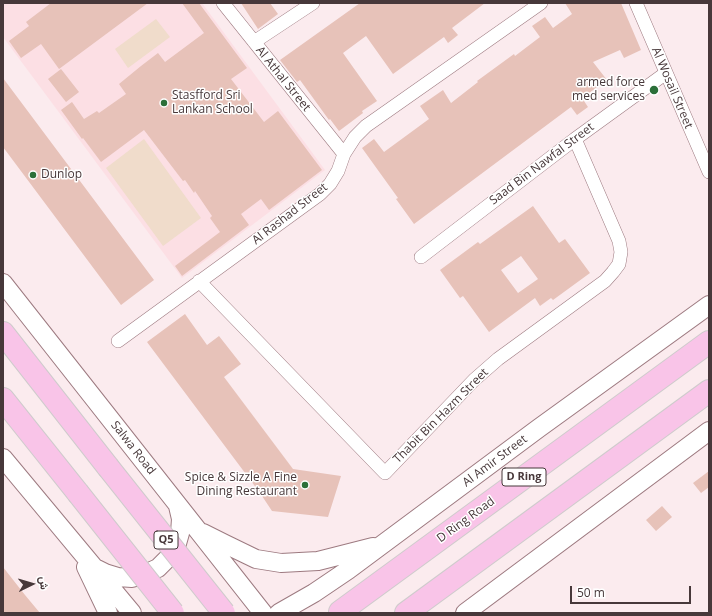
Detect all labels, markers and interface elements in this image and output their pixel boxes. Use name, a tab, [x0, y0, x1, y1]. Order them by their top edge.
street label: Al Athal Street	[252, 44, 314, 114]
street label: Al Wosail Street	[648, 45, 696, 131]
place label: armed force med services	[572, 76, 645, 104]
marker: armed force med services	[648, 84, 660, 96]
place label: Stasfford Sri Lankan School	[172, 89, 253, 117]
marker: Stasfford Sri Lankan School	[159, 98, 169, 108]
street label: Saad Bin Nawfal Street	[487, 120, 597, 208]
place label: Dunlop	[41, 168, 82, 182]
marker: Dunlop	[28, 170, 38, 180]
street label: Al Rashad Street	[250, 180, 330, 248]
street label: Thabit Bin Hazm Street	[390, 365, 492, 467]
street label: Salwa Road	[108, 418, 158, 478]
street label: Al Amir Street	[460, 432, 530, 490]
road number: D Ring	[502, 468, 546, 486]
place label: Spice & Sizzle A Fine Dining Restaurant	[185, 471, 297, 499]
marker: Spice & Sizzle A Fine Dining Restaurant	[300, 480, 310, 490]
street label: D Ring Road	[434, 494, 498, 546]
road number: Q5	[154, 531, 178, 549]
north arrow	[12, 564, 52, 604]
text: ش	[36, 576, 52, 590]
scale bar	[572, 578, 693, 604]
text: 50 m	[577, 584, 605, 601]

